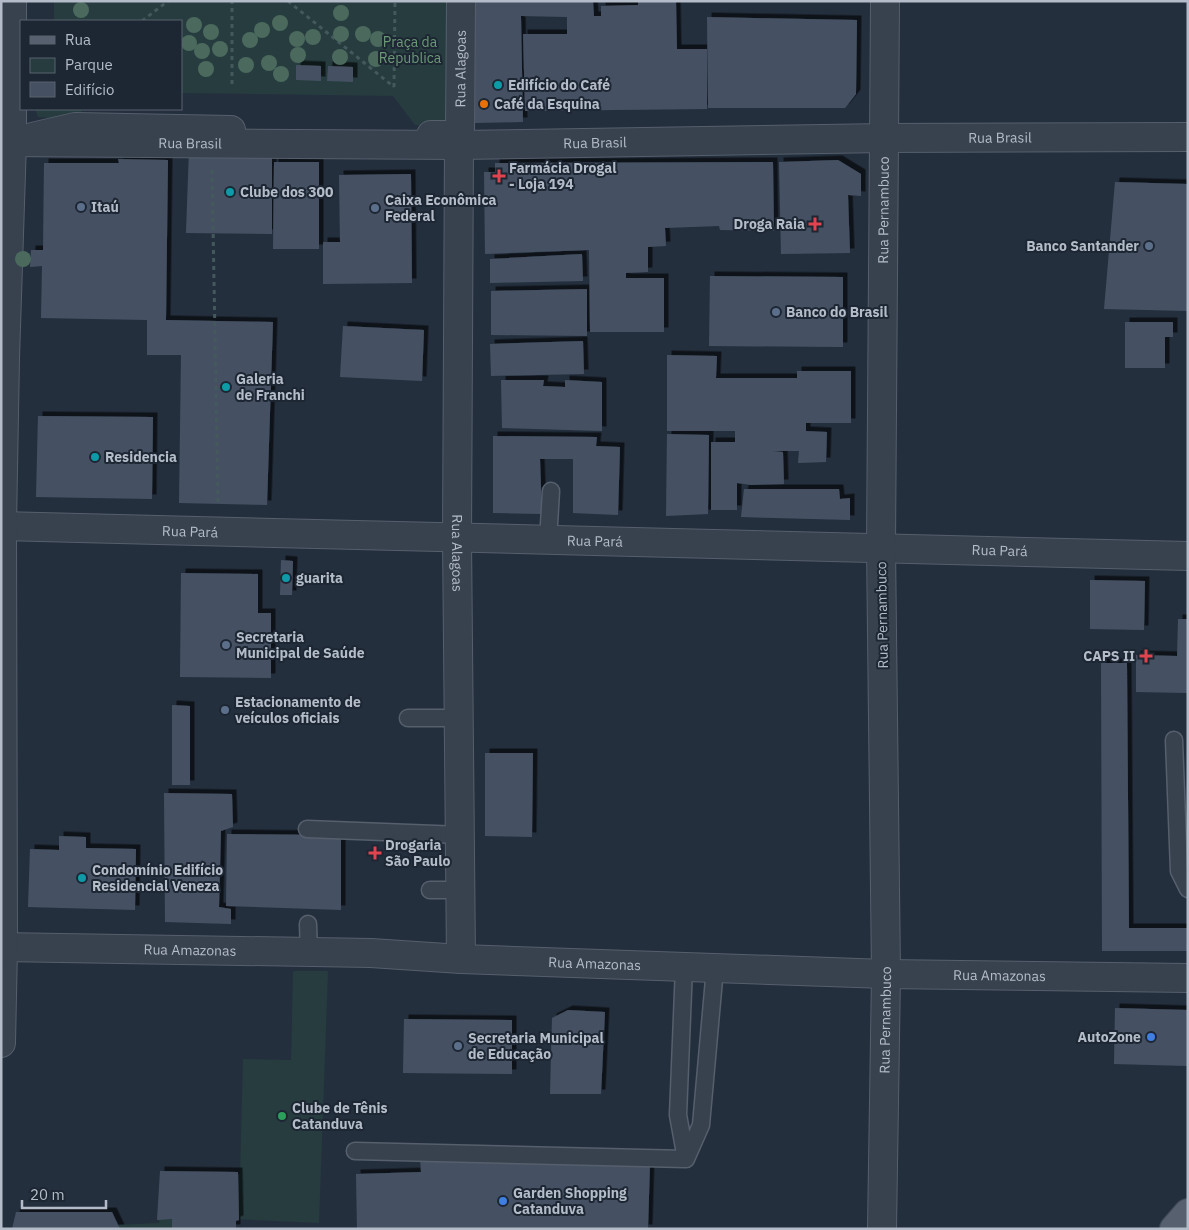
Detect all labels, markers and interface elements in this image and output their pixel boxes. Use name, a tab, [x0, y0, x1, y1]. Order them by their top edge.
legend	[20, 20, 182, 110]
text: Rua	[65, 30, 91, 49]
street label: Rua Alagoas	[451, 30, 470, 107]
park label: Praça da Republica	[379, 33, 442, 67]
text: Parque	[65, 55, 113, 74]
place label: Edifício do Café	[508, 76, 610, 94]
marker: Edifício do Café	[492, 79, 504, 91]
text: Edifício	[65, 80, 114, 99]
place label: Café da Esquina	[494, 95, 600, 113]
marker: Café da Esquina	[478, 98, 490, 110]
street label: Rua Brasil	[968, 129, 1032, 147]
street label: Rua Brasil	[563, 133, 627, 152]
street label: Rua Brasil	[158, 134, 222, 152]
street label: Rua Pernambuco	[874, 156, 893, 264]
place label: Farmácia Drogal - Loja 194	[509, 159, 616, 193]
marker: Farmácia Drogal - Loja 194	[493, 170, 505, 182]
place label: Clube dos 300	[240, 183, 333, 201]
marker: Clube dos 300	[224, 186, 236, 198]
place label: Caixa Econômica Federal	[385, 191, 497, 225]
place label: Itaú	[91, 198, 119, 216]
marker: Itaú	[75, 201, 87, 213]
marker: Caixa Econômica Federal	[369, 202, 381, 214]
place label: Droga Raia	[734, 215, 805, 233]
marker: Droga Raia	[809, 218, 821, 230]
place label: Banco Santander	[1026, 237, 1139, 255]
marker: Banco Santander	[1143, 240, 1155, 252]
place label: Banco do Brasil	[786, 303, 888, 321]
marker: Banco do Brasil	[770, 306, 782, 318]
place label: Galeria de Franchi	[236, 370, 305, 404]
marker: Galeria de Franchi	[220, 381, 232, 393]
place label: Residencia	[105, 448, 177, 466]
marker: Residencia	[89, 451, 101, 463]
street label: Rua Alagoas	[448, 514, 467, 592]
street label: Rua Pará	[162, 522, 219, 541]
street label: Rua Pará	[567, 531, 624, 551]
street label: Rua Pará	[971, 541, 1028, 560]
street label: Rua Pernambuco	[872, 561, 892, 669]
place label: guarita	[296, 569, 343, 587]
marker: guarita	[280, 572, 292, 584]
place label: Secretaria Municipal de Saúde	[236, 628, 365, 662]
marker: Secretaria Municipal de Saúde	[220, 639, 232, 651]
place label: CAPS II	[1083, 647, 1135, 665]
marker: CAPS II	[1139, 649, 1153, 663]
place label: Estacionamento de veículos oficiais	[235, 693, 361, 727]
marker: Estacionamento de veículos oficiais	[219, 704, 231, 716]
place label: Drogaria São Paulo	[385, 836, 450, 870]
marker: Drogaria São Paulo	[369, 847, 381, 859]
place label: Condomínio Edifício Residencial Veneza	[92, 861, 223, 895]
marker: Condomínio Edifício Residencial Veneza	[76, 872, 88, 884]
street label: Rua Amazonas	[143, 940, 237, 960]
street label: Rua Amazonas	[548, 953, 642, 974]
street label: Rua Pernambuco	[875, 966, 895, 1074]
street label: Rua Amazonas	[953, 966, 1046, 985]
place label: AutoZone	[1077, 1028, 1141, 1046]
place label: Secretaria Municipal de Educação	[468, 1029, 604, 1063]
marker: AutoZone	[1145, 1031, 1157, 1043]
marker: Secretaria Municipal de Educação	[452, 1040, 464, 1052]
place label: Clube de Tênis Catanduva	[292, 1099, 388, 1133]
marker: Clube de Tênis Catanduva	[276, 1110, 288, 1122]
scale bar	[22, 1178, 106, 1210]
place label: Garden Shopping Catanduva	[513, 1184, 627, 1218]
text: 20 m	[30, 1185, 65, 1204]
marker: Garden Shopping Catanduva	[497, 1195, 509, 1207]

